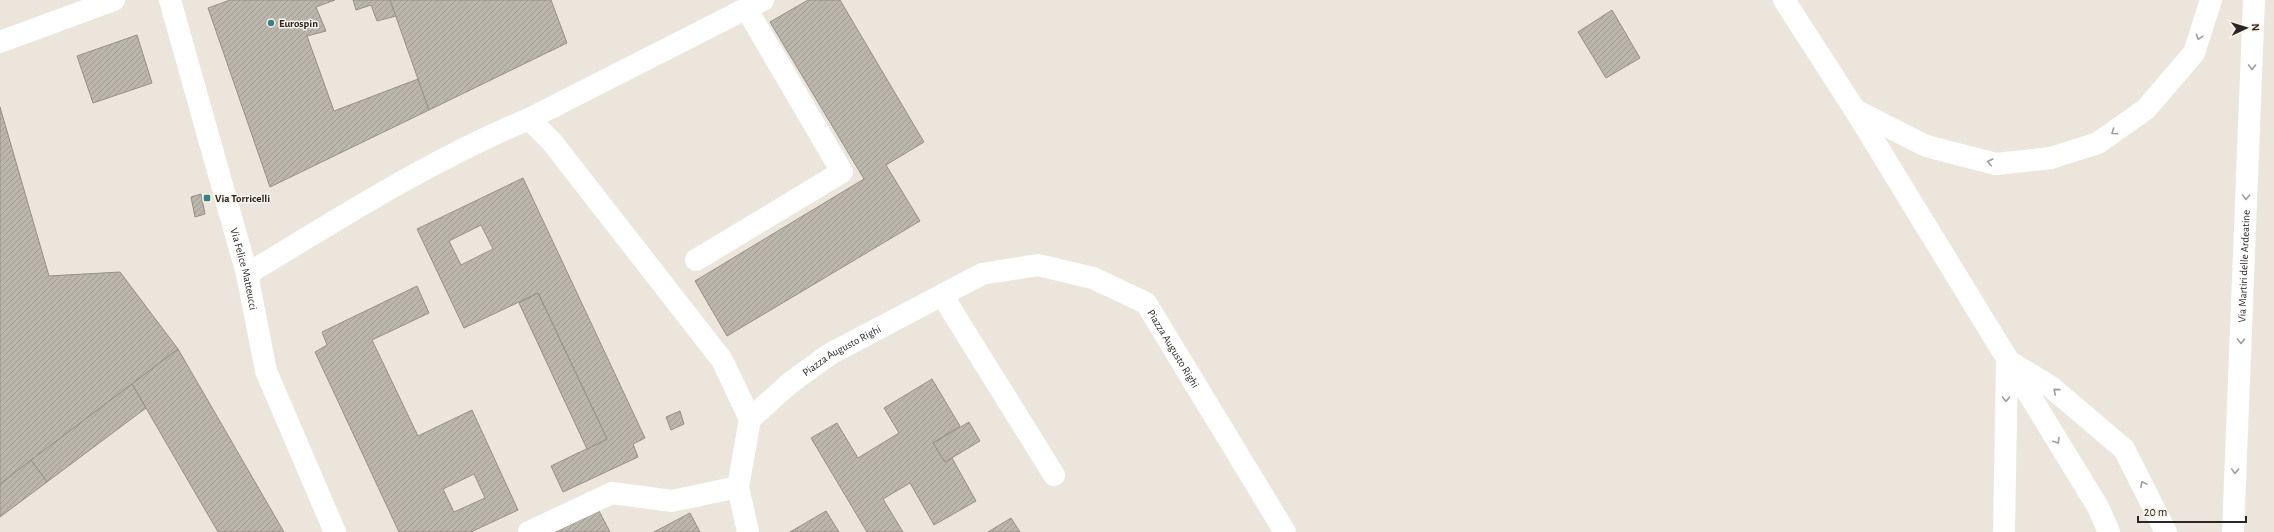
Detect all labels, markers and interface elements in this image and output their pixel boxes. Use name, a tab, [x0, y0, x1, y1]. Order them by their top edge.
north arrow	[2226, 8, 2266, 48]
marker: Eurospin	[266, 18, 276, 28]
place label: Eurospin	[279, 18, 318, 29]
text: N	[2250, 23, 2261, 32]
one-way arrow	[2195, 33, 2204, 40]
one-way arrow	[2247, 64, 2256, 70]
one-way arrow	[2111, 127, 2118, 134]
one-way arrow	[1987, 158, 1993, 166]
marker: Via Torricelli	[202, 193, 212, 203]
place label: Via Torricelli	[215, 193, 270, 204]
one-way arrow	[2242, 194, 2251, 200]
street label: Via Martiri delle Ardeatine	[2236, 210, 2251, 323]
street label: Via Felice Matteucci	[229, 227, 259, 311]
street label: Piazza Augusto Righi	[1146, 307, 1202, 390]
street label: Piazza Augusto Righi	[800, 323, 883, 378]
one-way arrow	[2236, 338, 2245, 344]
one-way arrow	[2053, 388, 2060, 395]
one-way arrow	[2002, 396, 2010, 402]
one-way arrow	[2052, 437, 2060, 444]
one-way arrow	[2231, 468, 2240, 474]
one-way arrow	[2141, 481, 2148, 488]
scale bar	[2138, 498, 2246, 524]
text: 20 m	[2144, 506, 2167, 518]

